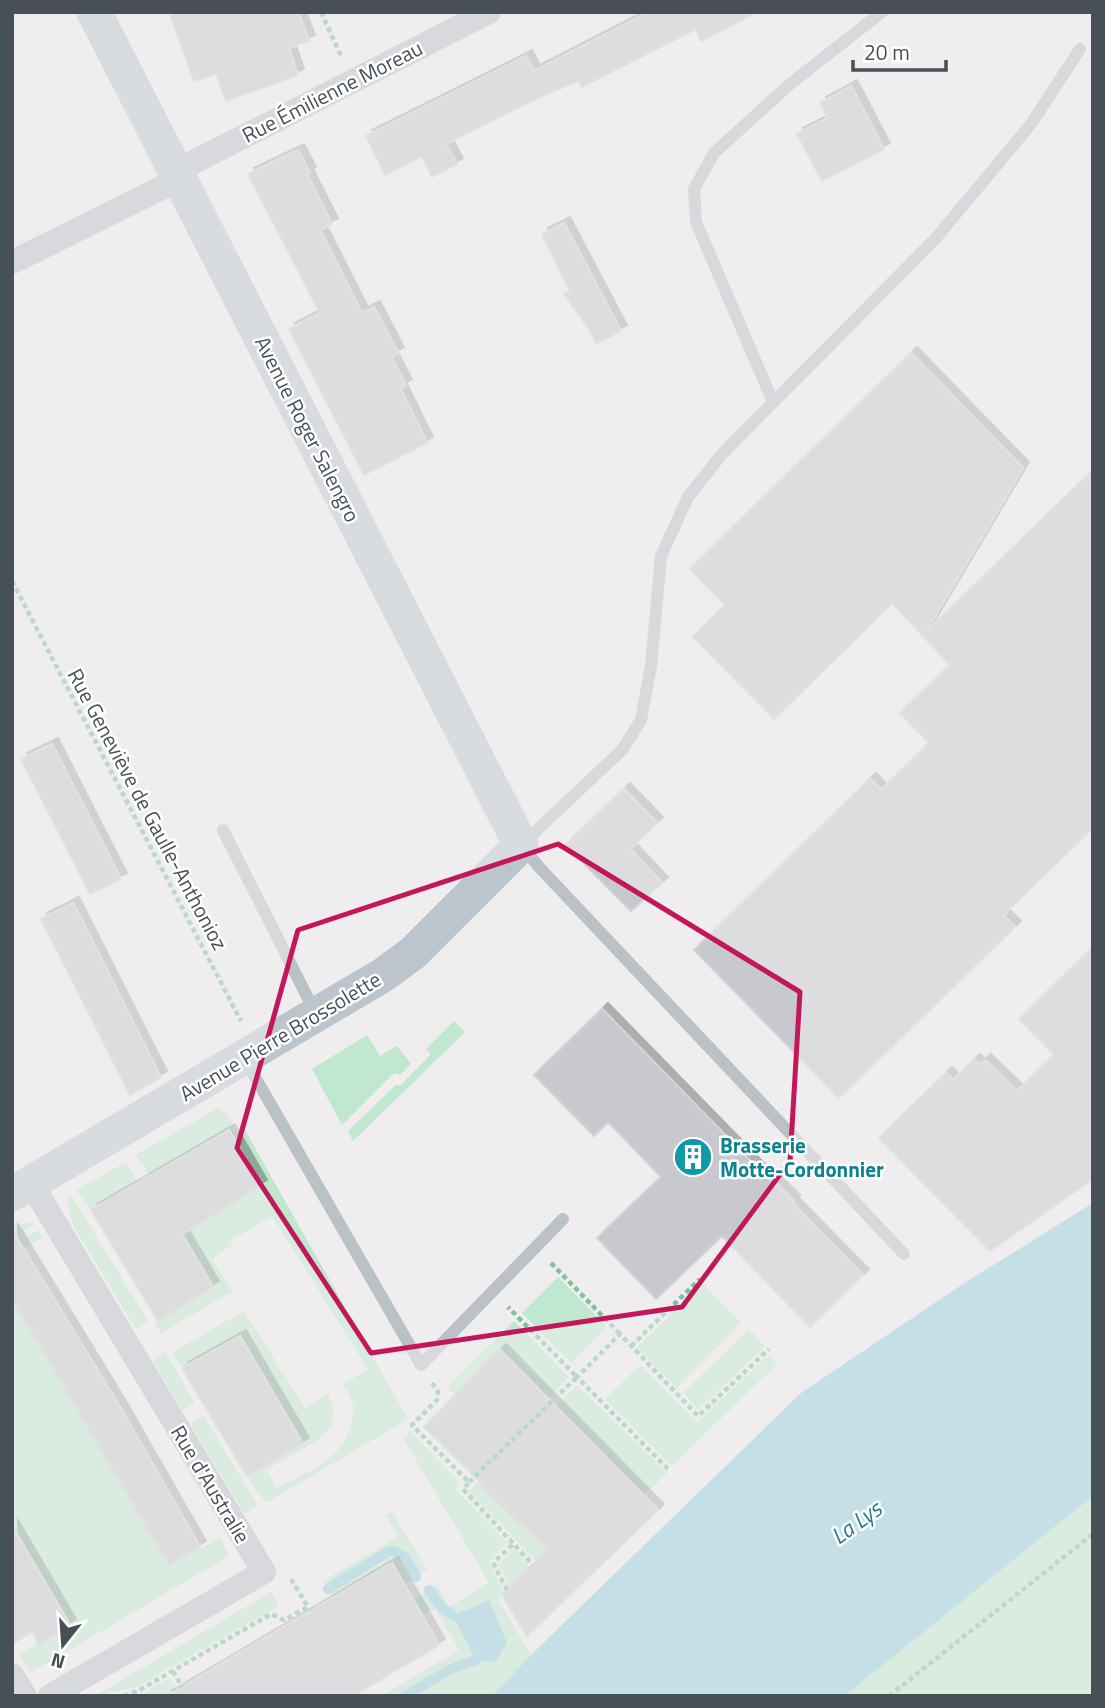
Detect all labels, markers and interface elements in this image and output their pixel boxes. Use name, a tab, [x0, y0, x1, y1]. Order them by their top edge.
scale bar	[853, 28, 946, 72]
street label: Rue Émilienne Moreau	[236, 32, 428, 150]
text: 20 m	[864, 36, 910, 68]
street label: Avenue Roger Salengro	[247, 330, 369, 528]
street label: Rue Geneviève de Gaulle-Anthonioz	[60, 662, 236, 956]
street label: Avenue Pierre Brossolette	[173, 963, 387, 1109]
place label: Brasserie Motte-Cordonnier	[720, 1129, 884, 1185]
building icon: Brasserie Motte-Cordonnier	[672, 1136, 714, 1178]
street label: Rue d'Australie	[163, 1419, 259, 1549]
water label: La Lys	[823, 1490, 890, 1552]
north arrow	[28, 1610, 98, 1680]
text: N	[47, 1646, 68, 1678]

